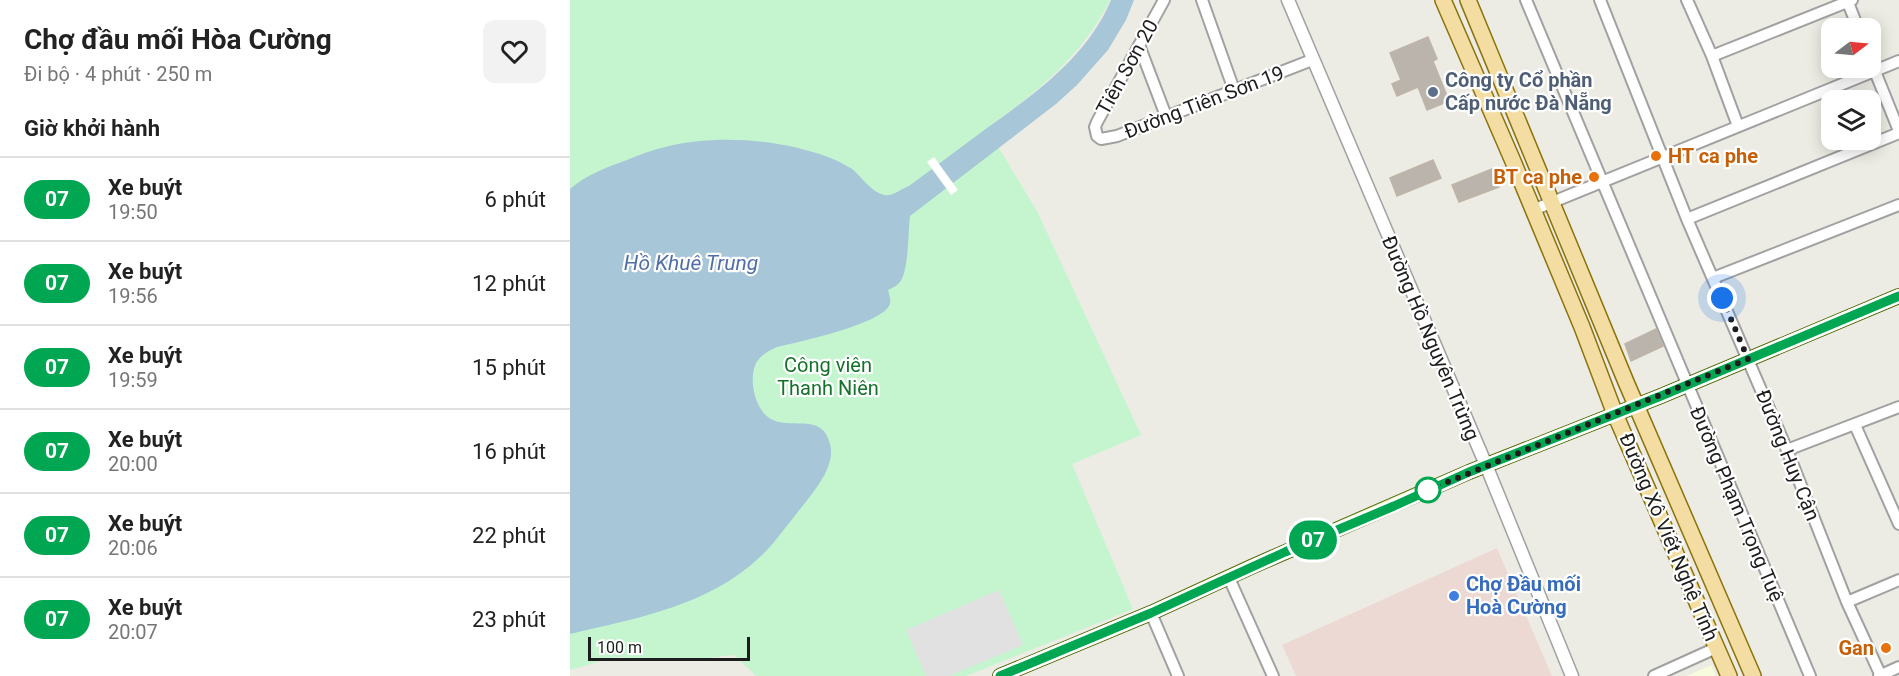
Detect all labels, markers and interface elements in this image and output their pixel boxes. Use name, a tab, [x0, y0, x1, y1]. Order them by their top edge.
street label: Tiên Sơn 20	[1091, 15, 1163, 119]
north arrow	[1821, 18, 1881, 78]
map controls	[1821, 18, 1881, 150]
button: heart	[483, 20, 546, 83]
text: Chợ đầu mối Hòa Cường	[24, 23, 332, 56]
street label: Đường Tiên Sơn 19	[1121, 60, 1287, 144]
text: Đi bộ · 4 phút · 250 m	[24, 62, 212, 86]
place label: Công ty Cổ phần Cấp nước Đà Nẵng	[1445, 68, 1612, 115]
marker: Công ty Cổ phần Cấp nước Đà Nẵng	[1426, 85, 1440, 99]
button: layers	[1821, 90, 1881, 150]
text: Giờ khởi hành	[24, 116, 160, 141]
place label: HT ca phe	[1668, 144, 1758, 168]
marker: HT ca phe	[1649, 149, 1663, 163]
place label: BT ca phe	[1493, 165, 1582, 189]
marker: BT ca phe	[1587, 170, 1601, 184]
text: Xe buýt	[108, 175, 182, 200]
text: 07	[45, 187, 69, 211]
text: 6 phút	[484, 187, 546, 212]
text: 19:50	[108, 200, 158, 224]
street label: Đường Hồ Nguyên Trừng	[1377, 232, 1485, 444]
water label: Hồ Khuê Trung	[624, 251, 758, 275]
text: Xe buýt	[108, 259, 182, 284]
text: 07	[45, 271, 69, 295]
text: 12 phút	[472, 271, 546, 296]
your location	[1707, 283, 1737, 313]
text: 19:56	[108, 284, 158, 308]
text: Xe buýt	[108, 343, 182, 368]
park label: Công viên Thanh Niên	[777, 353, 879, 400]
text: 07	[45, 355, 69, 379]
text: 15 phút	[472, 355, 546, 380]
text: 19:59	[108, 368, 158, 392]
street label: Đường Huy Cận	[1751, 386, 1825, 524]
street label: Đường Phạm Trọng Tuệ	[1685, 403, 1789, 605]
text: Xe buýt	[108, 427, 182, 452]
street label: Đường Xô Viết Nghệ Tĩnh	[1614, 429, 1724, 645]
text: 07	[45, 439, 69, 463]
text: 16 phút	[472, 439, 546, 464]
text: 20:00	[108, 452, 158, 476]
unlabelled marker	[1415, 477, 1441, 503]
text: Xe buýt	[108, 511, 182, 536]
line badge: 07	[1286, 520, 1340, 560]
text: 07	[45, 523, 69, 547]
text: 22 phút	[472, 523, 546, 548]
text: 07	[1301, 528, 1325, 552]
text: 20:06	[108, 536, 158, 560]
place label: Chợ Đầu mối Hoà Cường	[1466, 572, 1581, 619]
marker: Chợ Đầu mối Hoà Cường	[1447, 589, 1461, 603]
text: Xe buýt	[108, 595, 182, 620]
text: 07	[45, 607, 69, 631]
text: 23 phút	[472, 607, 546, 632]
text: 20:07	[108, 620, 158, 644]
scale bar	[588, 634, 750, 662]
place label: Gan	[1838, 636, 1874, 660]
text: 100 m	[597, 638, 642, 657]
marker: Gan	[1879, 641, 1893, 655]

